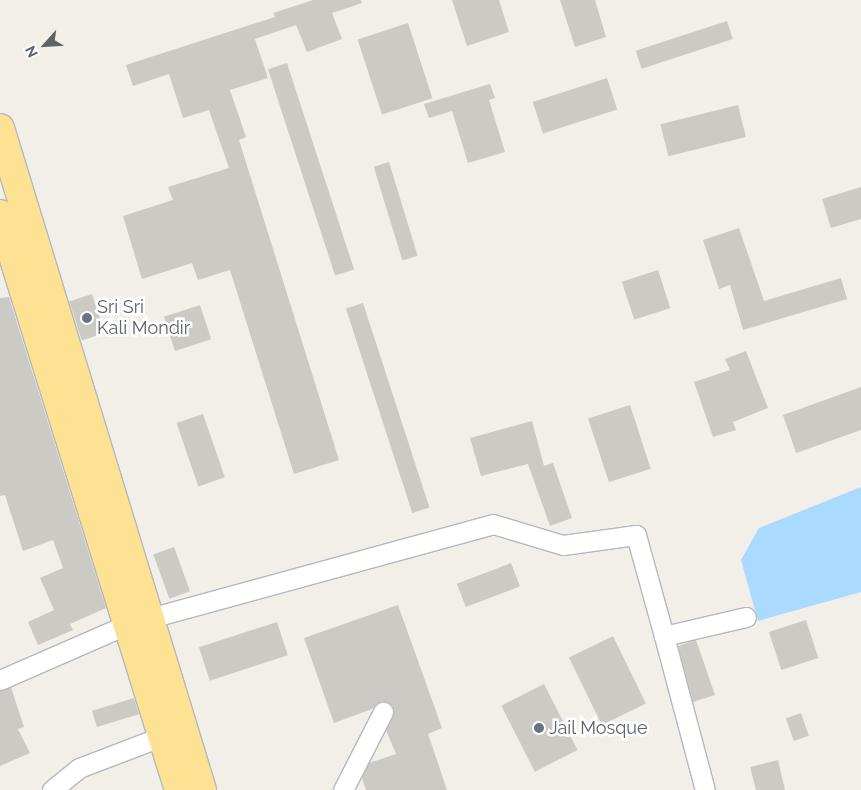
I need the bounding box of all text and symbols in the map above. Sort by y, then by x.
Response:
north arrow [20,20,70,70]
text: N [22,43,41,60]
place label: Sri Sri Kali Mondir [97,297,190,340]
marker: Sri Sri Kali Mondir [81,312,93,324]
place label: Jail Mosque [549,717,648,739]
marker: Jail Mosque [533,722,545,734]

